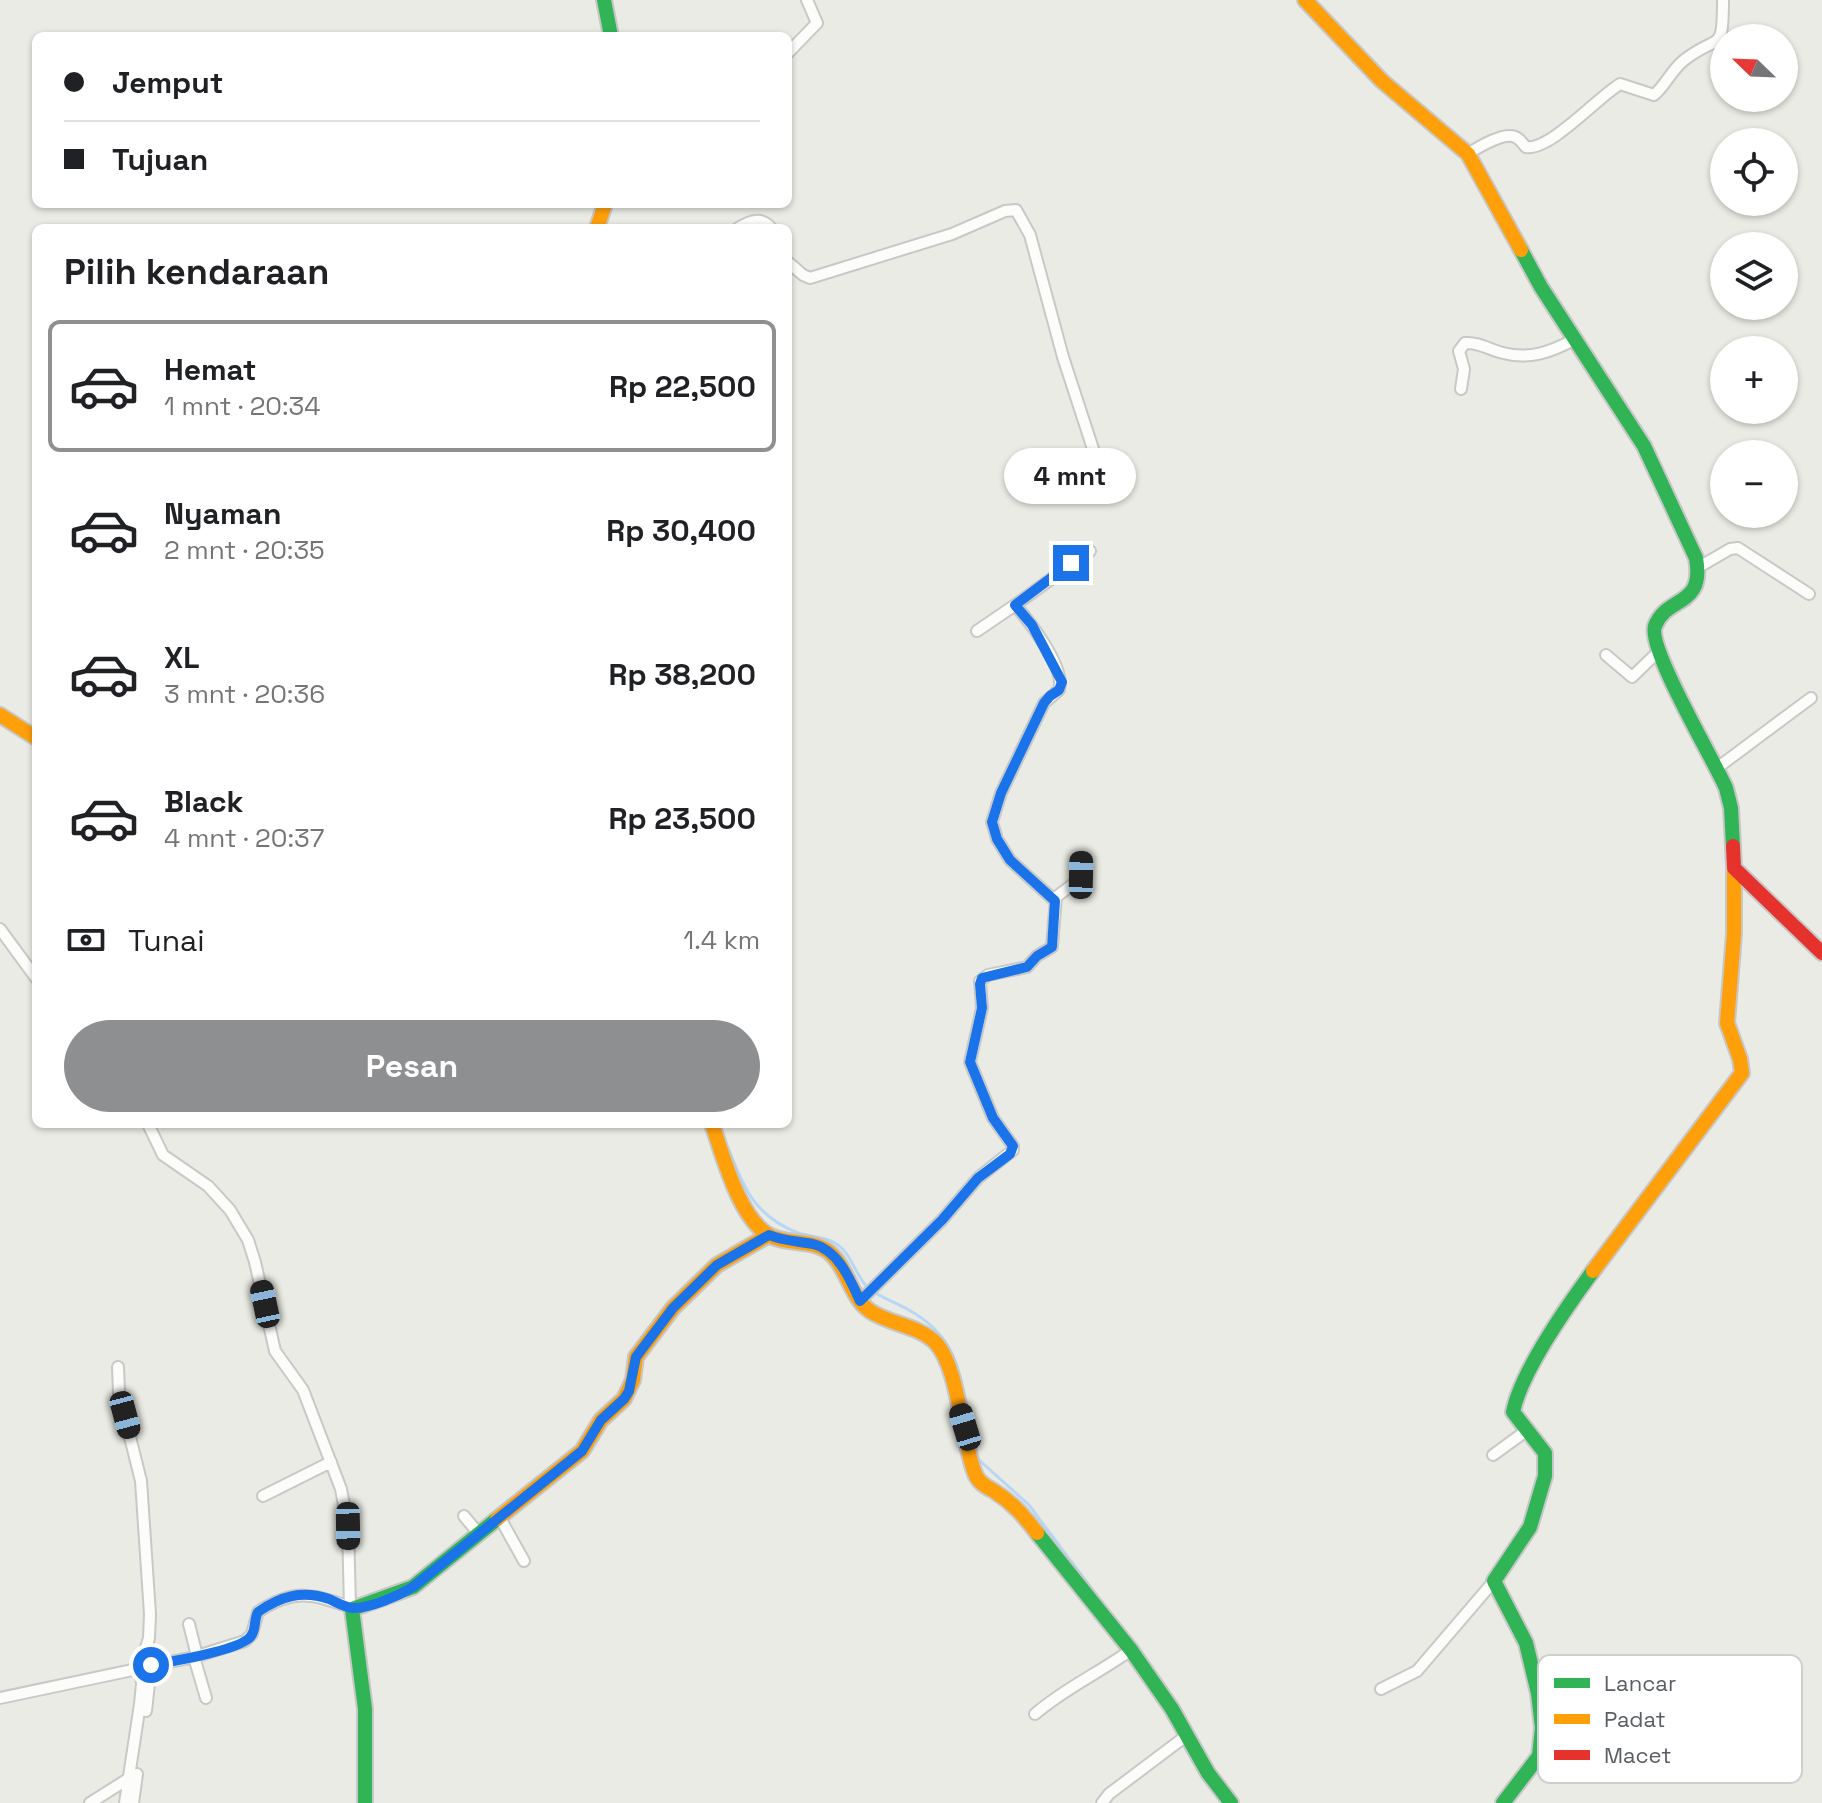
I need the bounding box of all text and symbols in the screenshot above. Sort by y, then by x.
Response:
north arrow [1710,24,1798,112]
map controls [1710,24,1798,528]
text: Jemput [112,63,223,102]
button: locate [1710,128,1798,216]
text: Tujuan [112,140,208,179]
button: layers [1710,232,1798,320]
text: Pilih kendaraan [64,249,329,295]
button: + [1710,336,1798,424]
icon: car [68,350,140,422]
text: Hemat [164,350,257,389]
text: Rp 22,500 [609,367,756,406]
text: 1 mnt · 20:34 [164,389,321,423]
button: − [1710,440,1798,528]
callout: 4 mnt [1005,447,1137,503]
text: 4 mnt [1034,459,1106,493]
icon: car [68,494,140,566]
text: Nyaman [164,494,281,533]
text: Rp 30,400 [606,511,756,550]
text: 2 mnt · 20:35 [164,533,325,567]
route end [1053,545,1089,581]
icon: car [68,638,140,710]
text: XL [164,638,200,677]
text: Rp 38,200 [609,655,756,694]
text: 3 mnt · 20:36 [164,677,325,711]
icon: car [68,782,140,854]
text: Black [164,782,243,821]
text: Rp 23,500 [609,799,756,838]
text: 4 mnt · 20:37 [164,821,324,855]
car [1069,851,1093,899]
icon: cash [64,918,108,962]
text: Tunai [128,921,205,960]
text: 1.4 km [683,923,760,957]
button: Pesan [64,1020,760,1112]
car [248,1278,282,1330]
car [107,1389,143,1441]
car [947,1401,983,1453]
car [336,1502,360,1550]
route start [133,1647,169,1683]
legend [1538,1655,1802,1783]
text: Lancar [1604,1669,1676,1697]
text: Padat [1604,1705,1666,1733]
text: Macet [1604,1741,1671,1769]

